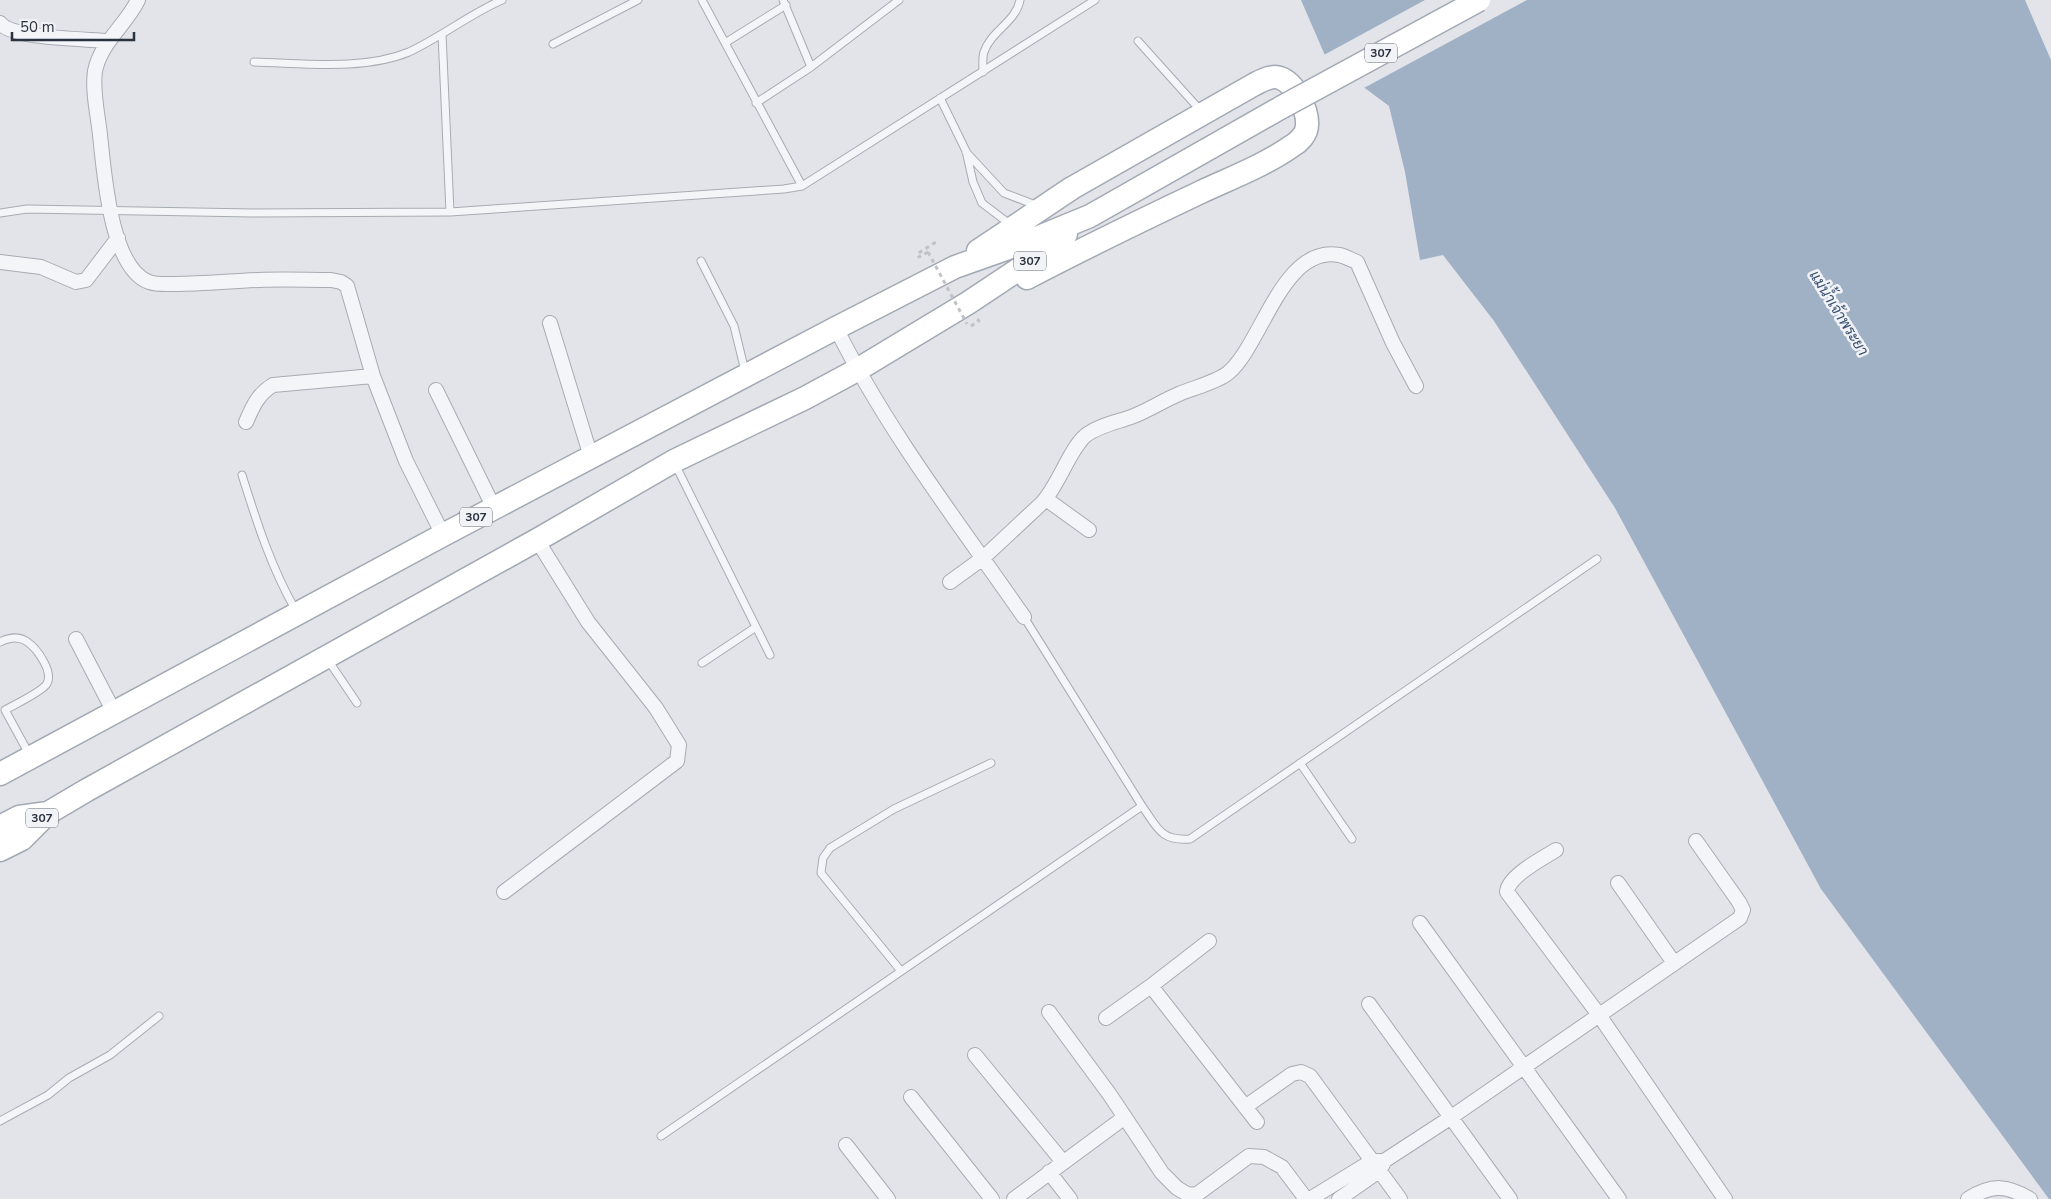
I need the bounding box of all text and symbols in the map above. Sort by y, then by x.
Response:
scale bar [12,10,135,42]
text: 50 m [20,17,55,37]
road number: 307 [1365,44,1397,62]
road number: 307 [1014,252,1046,270]
water label: แม่น้ำเจ้าพระยา [1805,265,1876,359]
road number: 307 [460,508,492,526]
road number: 307 [26,808,58,828]

